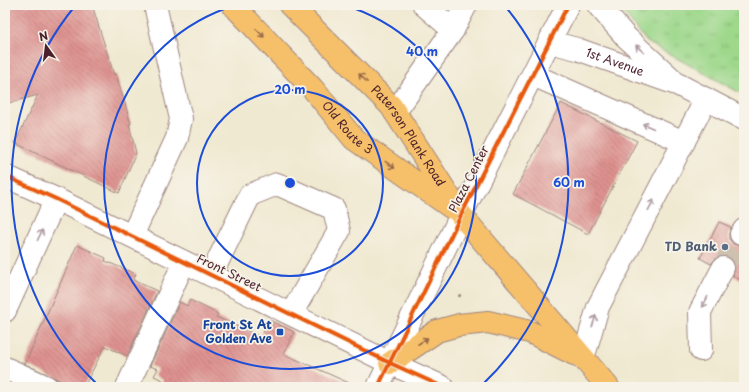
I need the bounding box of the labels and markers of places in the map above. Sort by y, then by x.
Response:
centre of rings [283,176,297,190]
place label: TD Bank [665,237,717,255]
marker: TD Bank [720,242,730,252]
place label: Front St At Golden Ave [203,315,272,347]
marker: Front St At Golden Ave [275,327,285,337]

